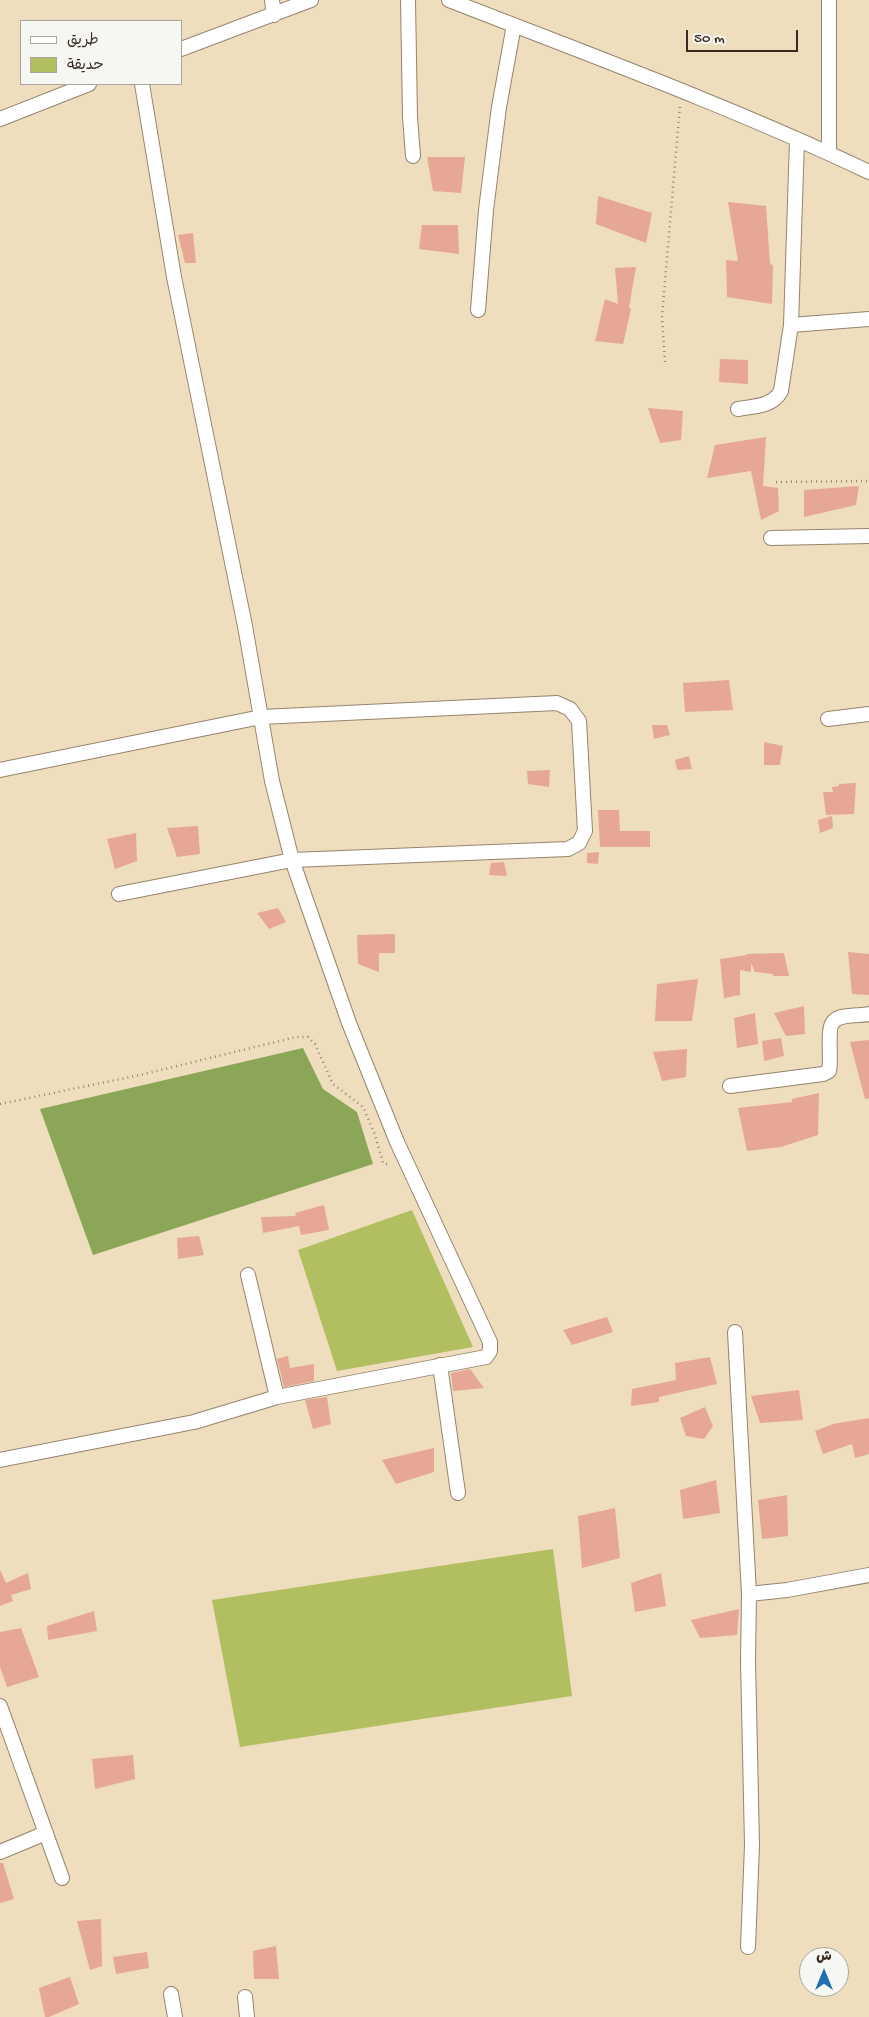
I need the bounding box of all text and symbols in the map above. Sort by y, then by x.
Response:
legend [20,20,182,85]
scale bar [689,20,802,52]
text: 50 m [694,30,725,48]
text: طريق [67,32,99,50]
text: حديقة [67,57,104,75]
north arrow [799,1947,849,1997]
text: ش [816,1949,832,1966]

